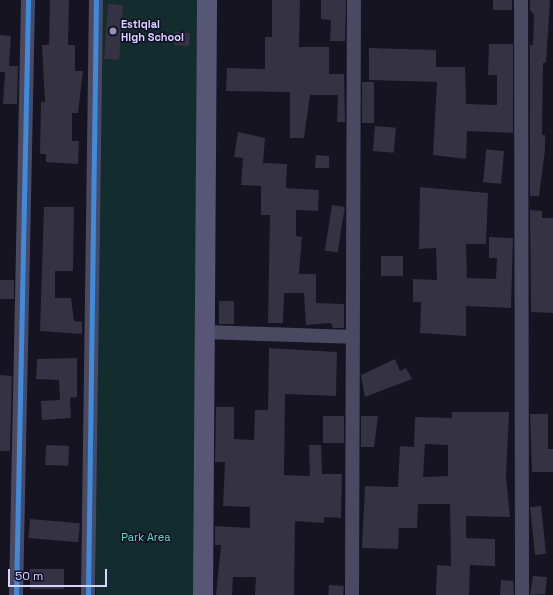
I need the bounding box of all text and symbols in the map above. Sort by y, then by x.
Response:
place label: Estiqlal High School [121,18,184,44]
marker: Estiqlal High School [108,26,118,36]
park label: Park Area [121,530,171,544]
scale bar [10,561,109,587]
text: 50 m [15,568,43,584]

